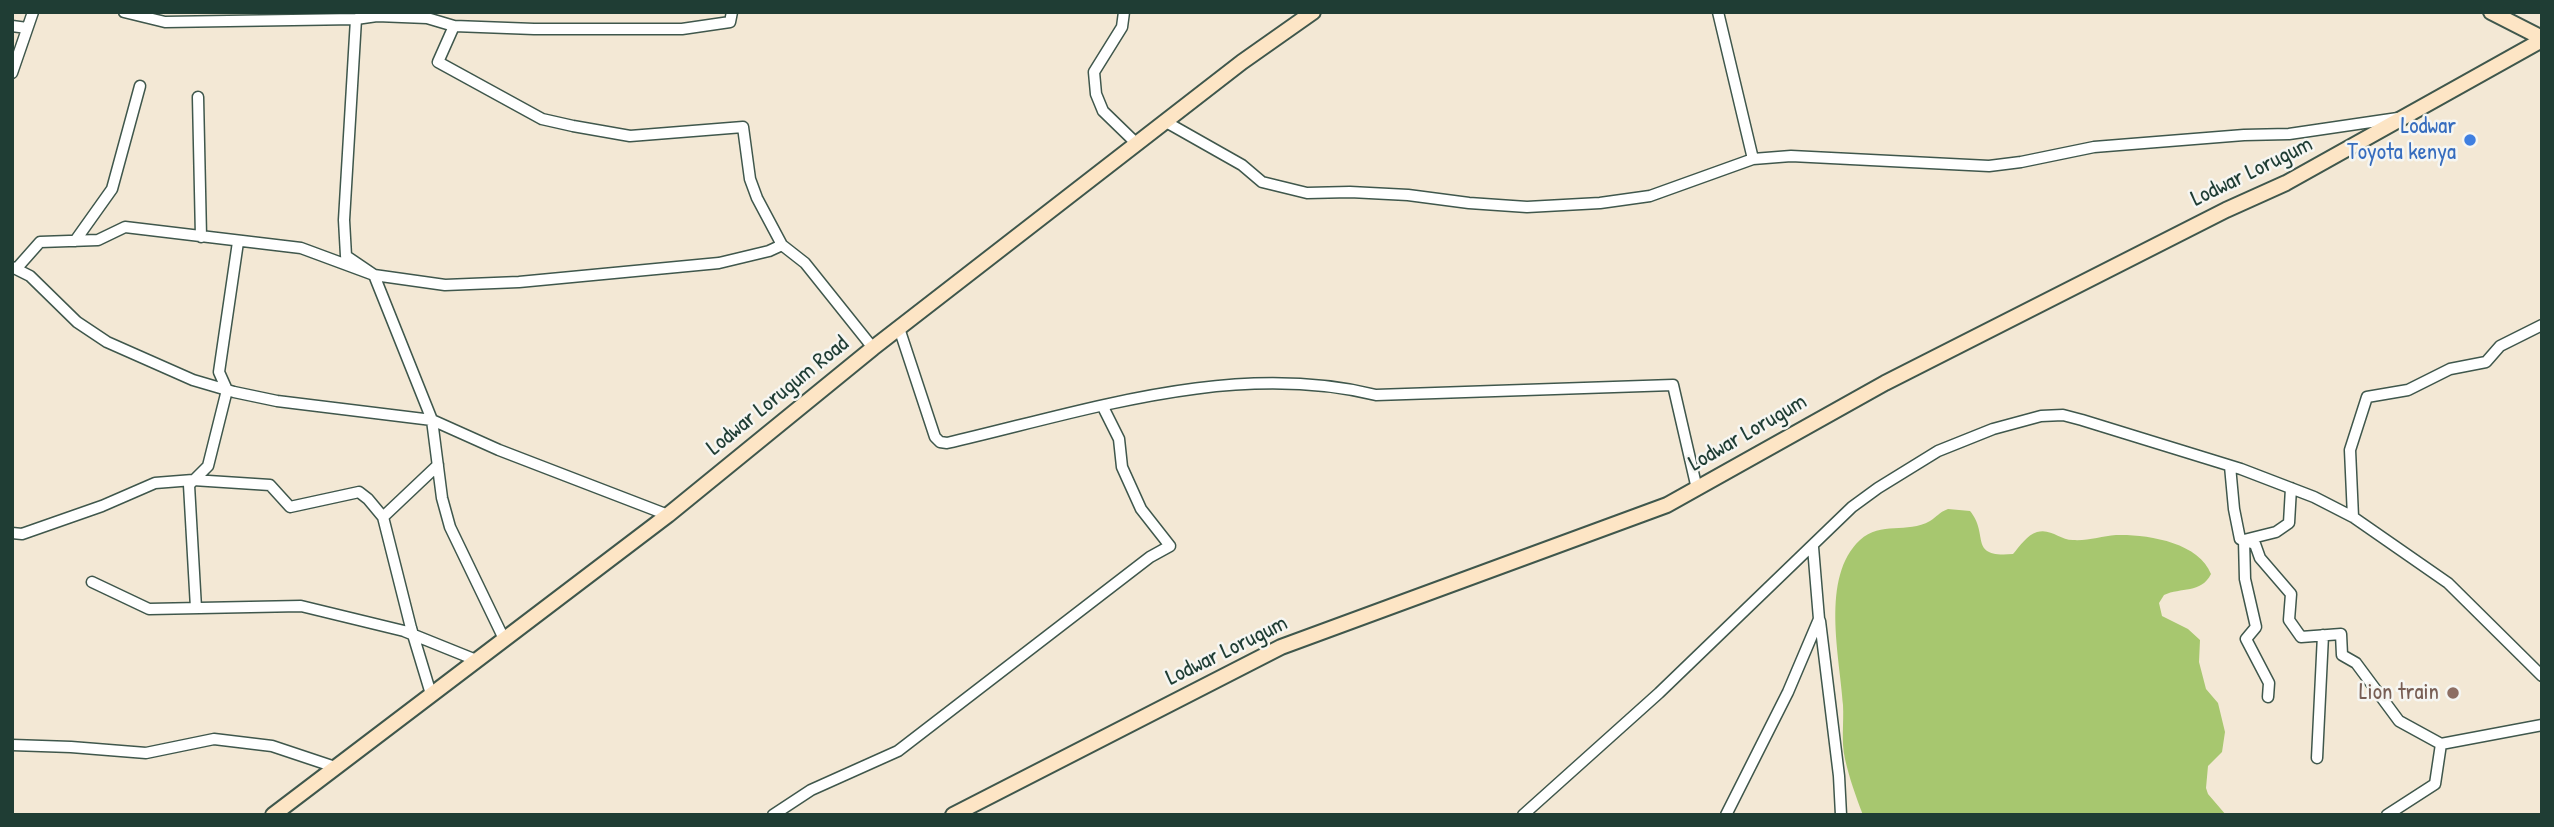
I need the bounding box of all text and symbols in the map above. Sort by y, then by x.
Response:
place label: Lodwar Toyota kenya [2347,113,2456,167]
street label: Lodwar Lorugum [2187,131,2317,213]
marker: Lodwar Toyota kenya [2462,132,2478,148]
street label: Lodwar Lorugum Road [701,330,855,462]
street label: Lodwar Lorugum [1684,388,1812,478]
street label: Lodwar Lorugum [1162,610,1292,692]
place label: Lion train [2359,679,2439,707]
marker: Lion train [2445,685,2461,701]

